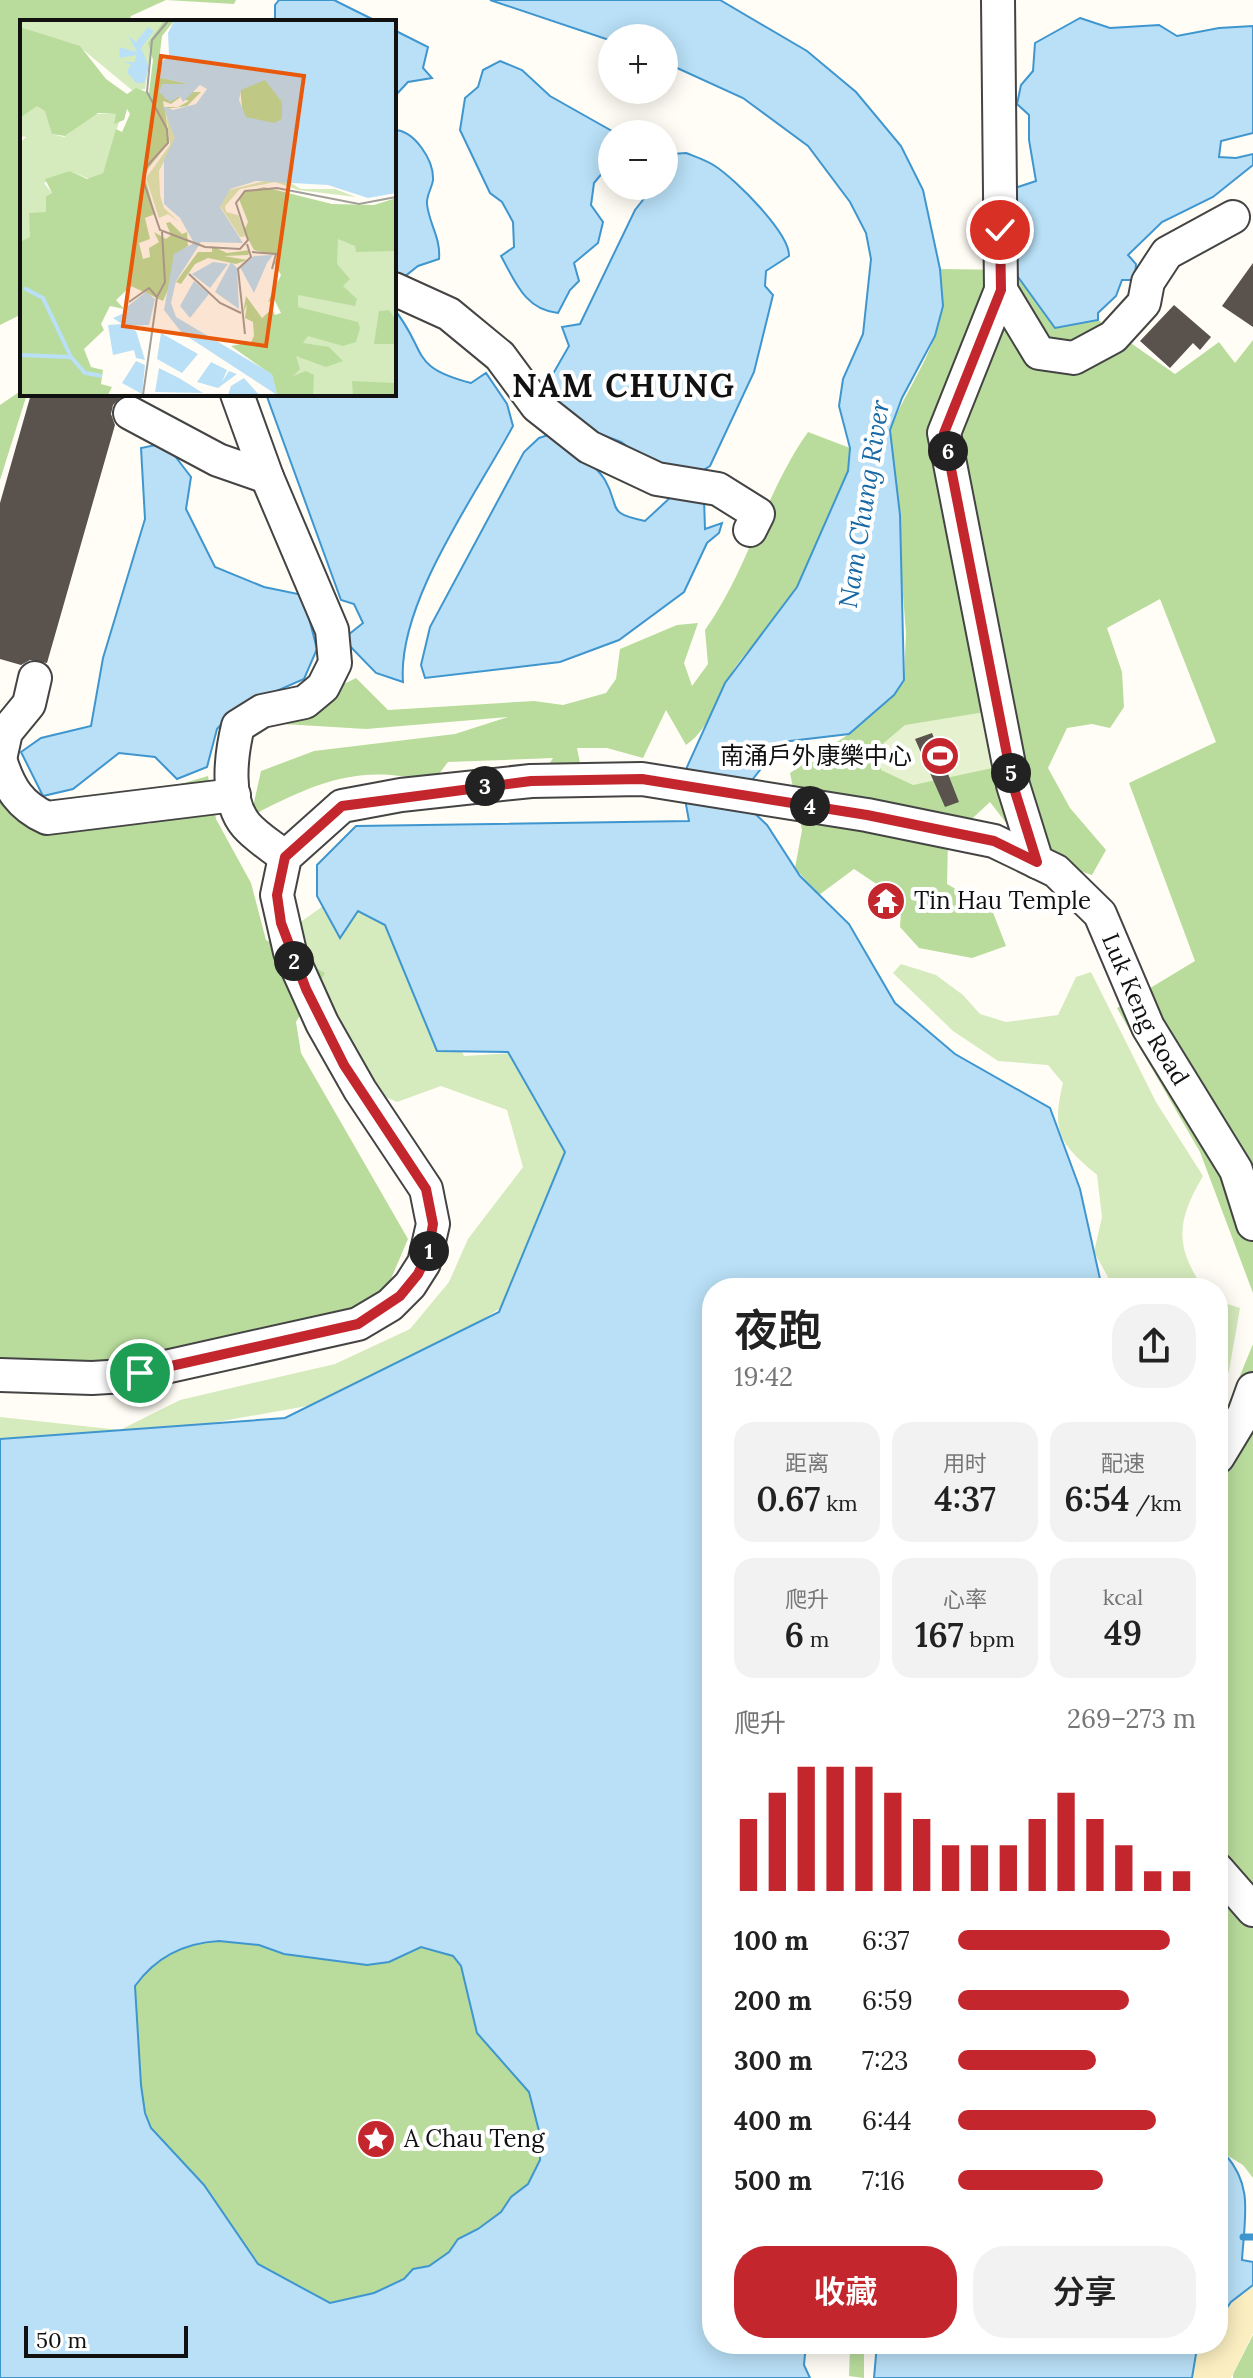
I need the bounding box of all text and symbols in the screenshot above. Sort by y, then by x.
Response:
inset map [20,20,396,396]
map controls [598,24,678,200]
button: + [598,24,678,104]
button: − [598,120,678,200]
pin [966,196,1034,264]
icon: check [978,208,1022,252]
district label: NAM CHUNG [512,365,736,406]
water label: Nam Chung River [831,397,896,610]
pin: 6 [928,431,968,471]
text: 6 [942,437,954,465]
sports icon: 南涌戶外康樂中心 [919,735,961,777]
place label: 南涌戶外康樂中心 [720,740,912,771]
pin: 5 [991,753,1031,793]
text: 5 [1005,759,1017,787]
pin: 3 [465,766,505,806]
text: 3 [479,772,491,800]
pin: 4 [790,786,830,826]
text: 4 [804,792,816,820]
temple icon: Tin Hau Temple [865,880,907,922]
place label: Tin Hau Temple [914,885,1091,916]
street label: Luk Keng Road [1095,928,1196,1091]
pin: 2 [274,941,314,981]
text: 2 [288,947,300,975]
pin: 1 [409,1231,449,1271]
text: 1 [425,1237,433,1265]
text: 夜跑 [734,1302,822,1358]
button: share [1112,1304,1196,1388]
pin [106,1339,174,1407]
icon: arrive [118,1351,162,1395]
text: 19:42 [734,1360,793,1393]
text: 距离 [785,1449,829,1477]
text: 用时 [943,1449,987,1477]
text: 配速 [1101,1449,1145,1477]
text: 0.67 [756,1477,820,1520]
text: 4:37 [934,1477,996,1520]
text: 6:54 [1064,1477,1129,1520]
text: km [820,1489,858,1517]
text: /km [1129,1489,1182,1517]
text: kcal [1103,1583,1143,1611]
text: 爬升 [785,1585,829,1613]
text: 心率 [943,1585,987,1613]
text: 49 [1104,1611,1142,1654]
text: 6 [784,1613,804,1656]
text: 167 [915,1613,964,1656]
text: m [804,1625,830,1653]
text: bpm [964,1625,1015,1653]
text: 269–273 m [1067,1702,1196,1735]
text: 爬升 [734,1706,786,1739]
text: 100 m [734,1924,808,1957]
text: 6:37 [862,1924,909,1957]
text: 200 m [734,1984,812,2017]
text: 6:59 [862,1984,913,2017]
text: 300 m [734,2044,812,2077]
text: 7:23 [862,2044,909,2077]
text: 400 m [734,2104,812,2137]
text: 6:44 [862,2104,912,2137]
place icon: A Chau Teng [355,2118,397,2160]
place label: A Chau Teng [403,2123,545,2154]
text: 500 m [734,2164,812,2197]
text: 7:16 [862,2164,905,2197]
button: 收藏 [734,2246,957,2338]
button: 分享 [973,2246,1196,2338]
scale bar [24,2322,188,2358]
text: 50 m [36,2326,87,2354]

